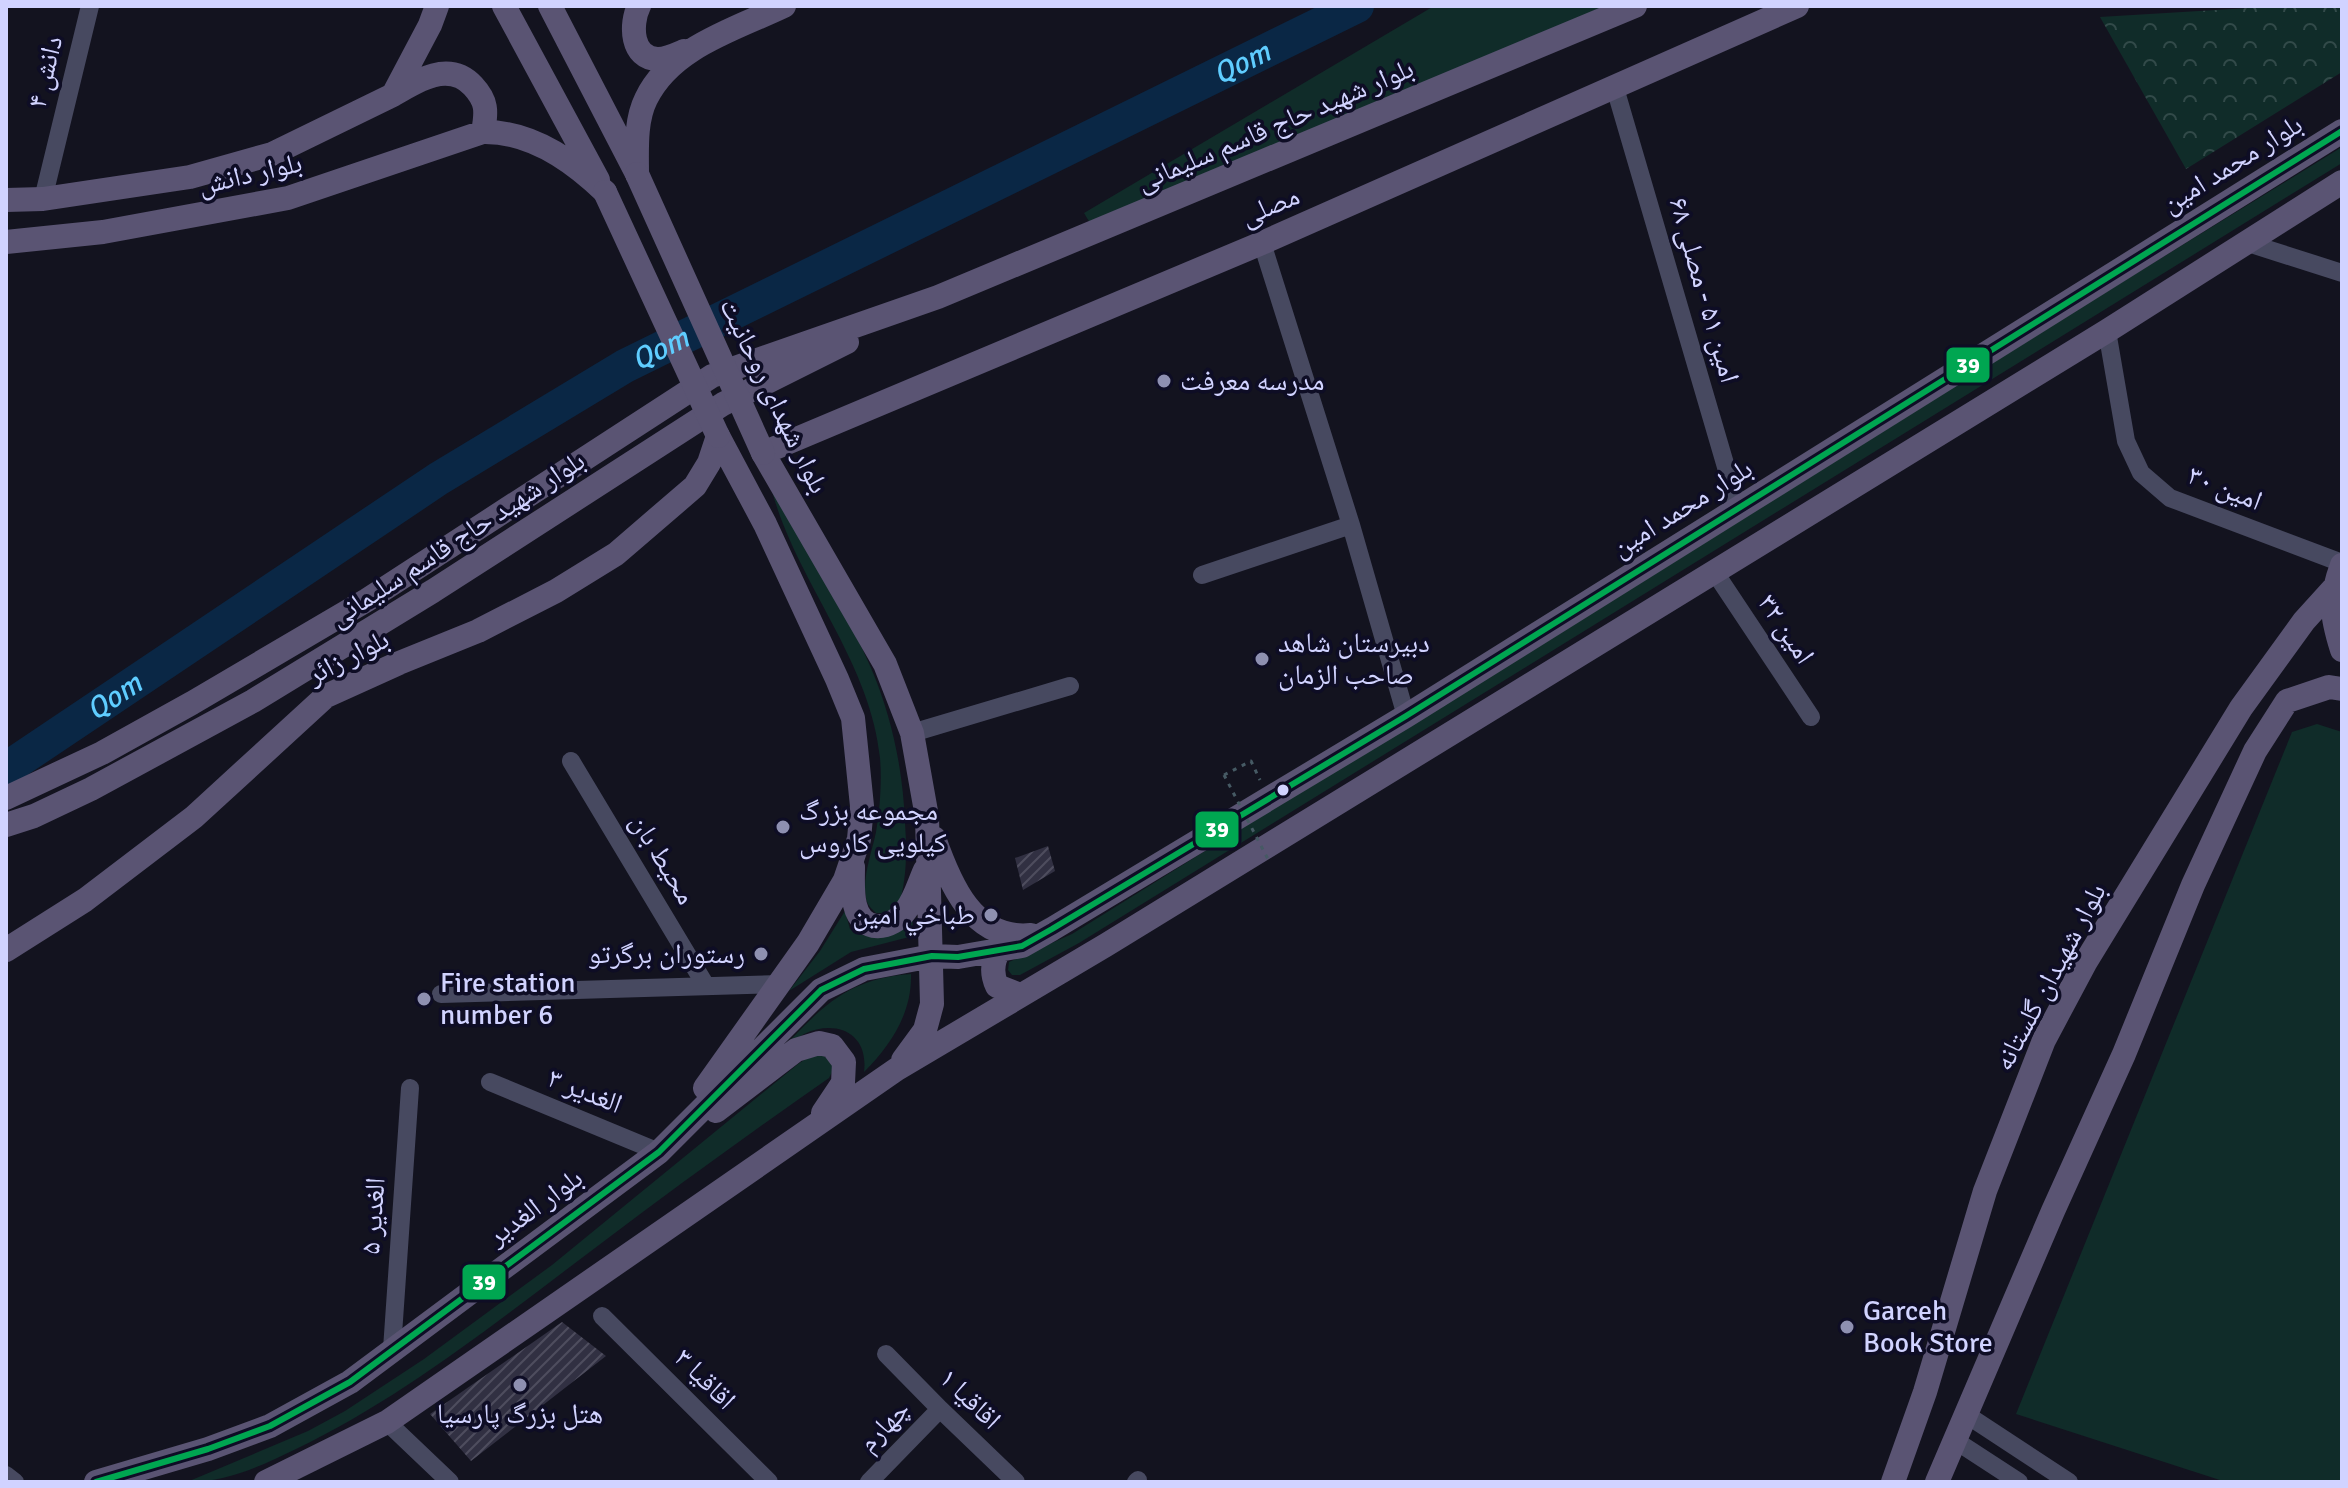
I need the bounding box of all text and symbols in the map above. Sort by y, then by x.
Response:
street label: دانش ۴ [20,32,70,112]
water label: Qom [1207,33,1277,92]
street label: بلوار شهید حاج قاسم سلیمانی [1131,51,1419,200]
street label: بلوار محمد امین [2155,107,2309,221]
street label: بلوار دانش [195,146,305,202]
street label: مصلی [1235,179,1305,233]
street label: امین ۵۱ - مصلی ۶۸ [1661,193,1747,387]
street label: بلوار شهدای روحانیت [712,293,836,499]
water label: Qom [626,319,696,378]
line badge: 39 [1945,346,1991,384]
text: 39 [1956,352,1980,379]
place label: مدرسه معرفت [1180,364,1324,398]
marker: مدرسه معرفت [1155,372,1173,390]
street label: بلوار شهید حاج قاسم سلیمانی [323,444,592,635]
street label: بلوار محمد امین [1605,451,1759,565]
street label: امین ۳۰ [2183,458,2267,518]
street label: امین ۳۲ [1750,587,1822,671]
street label: بلوار زائر [300,622,395,693]
place label: دبیرستان شاهد صاحب الزمان [1278,626,1430,692]
marker: دبیرستان شاهد صاحب الزمان [1253,650,1271,668]
water label: Qom [79,664,150,728]
unlabelled marker [1275,782,1291,798]
place label: مجموعه بزرگ کیلویی کاروس [799,794,947,860]
street label: محیط بان [623,807,703,911]
line badge: 39 [1194,810,1240,849]
text: 39 [1205,816,1229,843]
marker: مجموعه بزرگ کیلویی کاروس [774,818,792,836]
street label: بلوار شهیدان گلستانه [1986,877,2114,1077]
place label: طباخي امين [852,898,975,937]
marker: طباخي امين [982,906,1000,924]
place label: رستوران برگرتو [588,937,745,971]
marker: رستوران برگرتو [752,945,770,963]
place label: Fire station number 6 [440,966,576,1032]
marker: Fire station number 6 [415,990,433,1008]
street label: الغدیر ۳ [543,1061,627,1121]
street label: بلوار الغدیر [480,1161,589,1254]
street label: الغدیر ۵ [353,1176,393,1256]
line badge: 39 [461,1263,507,1301]
text: 39 [472,1269,496,1296]
place label: Garceh Book Store [1863,1294,1993,1360]
marker: Garceh Book Store [1838,1318,1856,1336]
street label: اقاقیا ۳ [667,1341,743,1417]
street label: اقاقیا ۱ [932,1361,1008,1437]
marker: هتل بزرگ پارسیا [511,1376,529,1394]
street label: چهارم [851,1393,918,1460]
place label: هتل بزرگ پارسیا [437,1397,603,1431]

